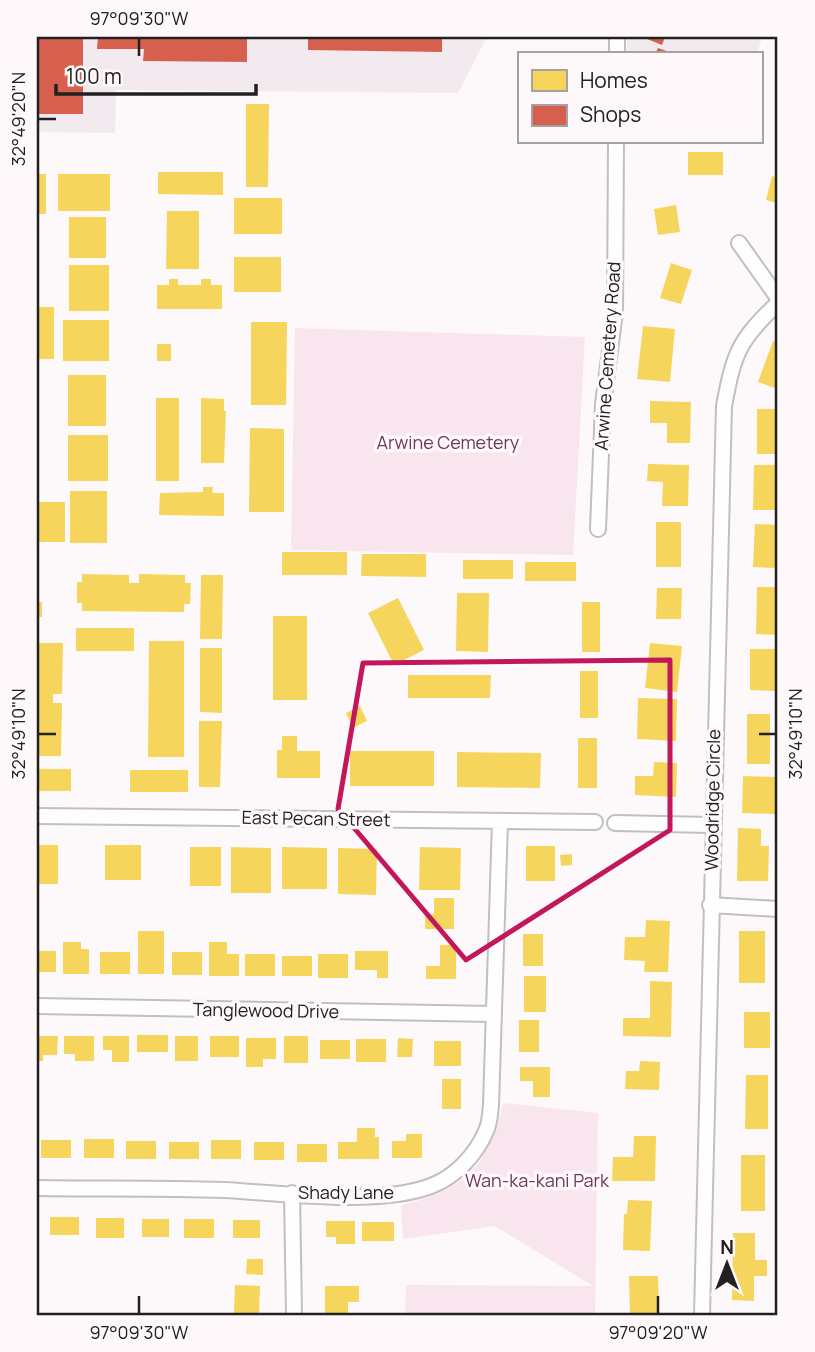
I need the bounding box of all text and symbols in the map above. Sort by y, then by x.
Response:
text: 97°09'30"W [90,6,189,30]
scale bar [56,52,256,96]
legend [518,52,762,144]
text: 100 m [66,62,122,90]
text: Homes [580,66,648,94]
text: 32°49'20"N [6,72,30,166]
text: Shops [580,100,641,128]
street label: Arwine Cemetery Road [588,261,626,451]
park label: Arwine Cemetery [377,430,520,454]
text: 32°49'10"N [6,688,30,780]
text: 32°49'10"N [783,688,807,780]
street label: Woodridge Circle [699,729,725,871]
street label: East Pecan Street [241,805,391,831]
street label: Tanglewood Drive [193,997,339,1023]
park label: Wan-ka-kani Park [465,1168,610,1192]
street label: Shady Lane [298,1180,394,1204]
north arrow [692,1230,762,1300]
text: N [720,1234,734,1260]
text: 97°09'30"W [90,1320,189,1344]
text: 97°09'20"W [608,1320,708,1344]

